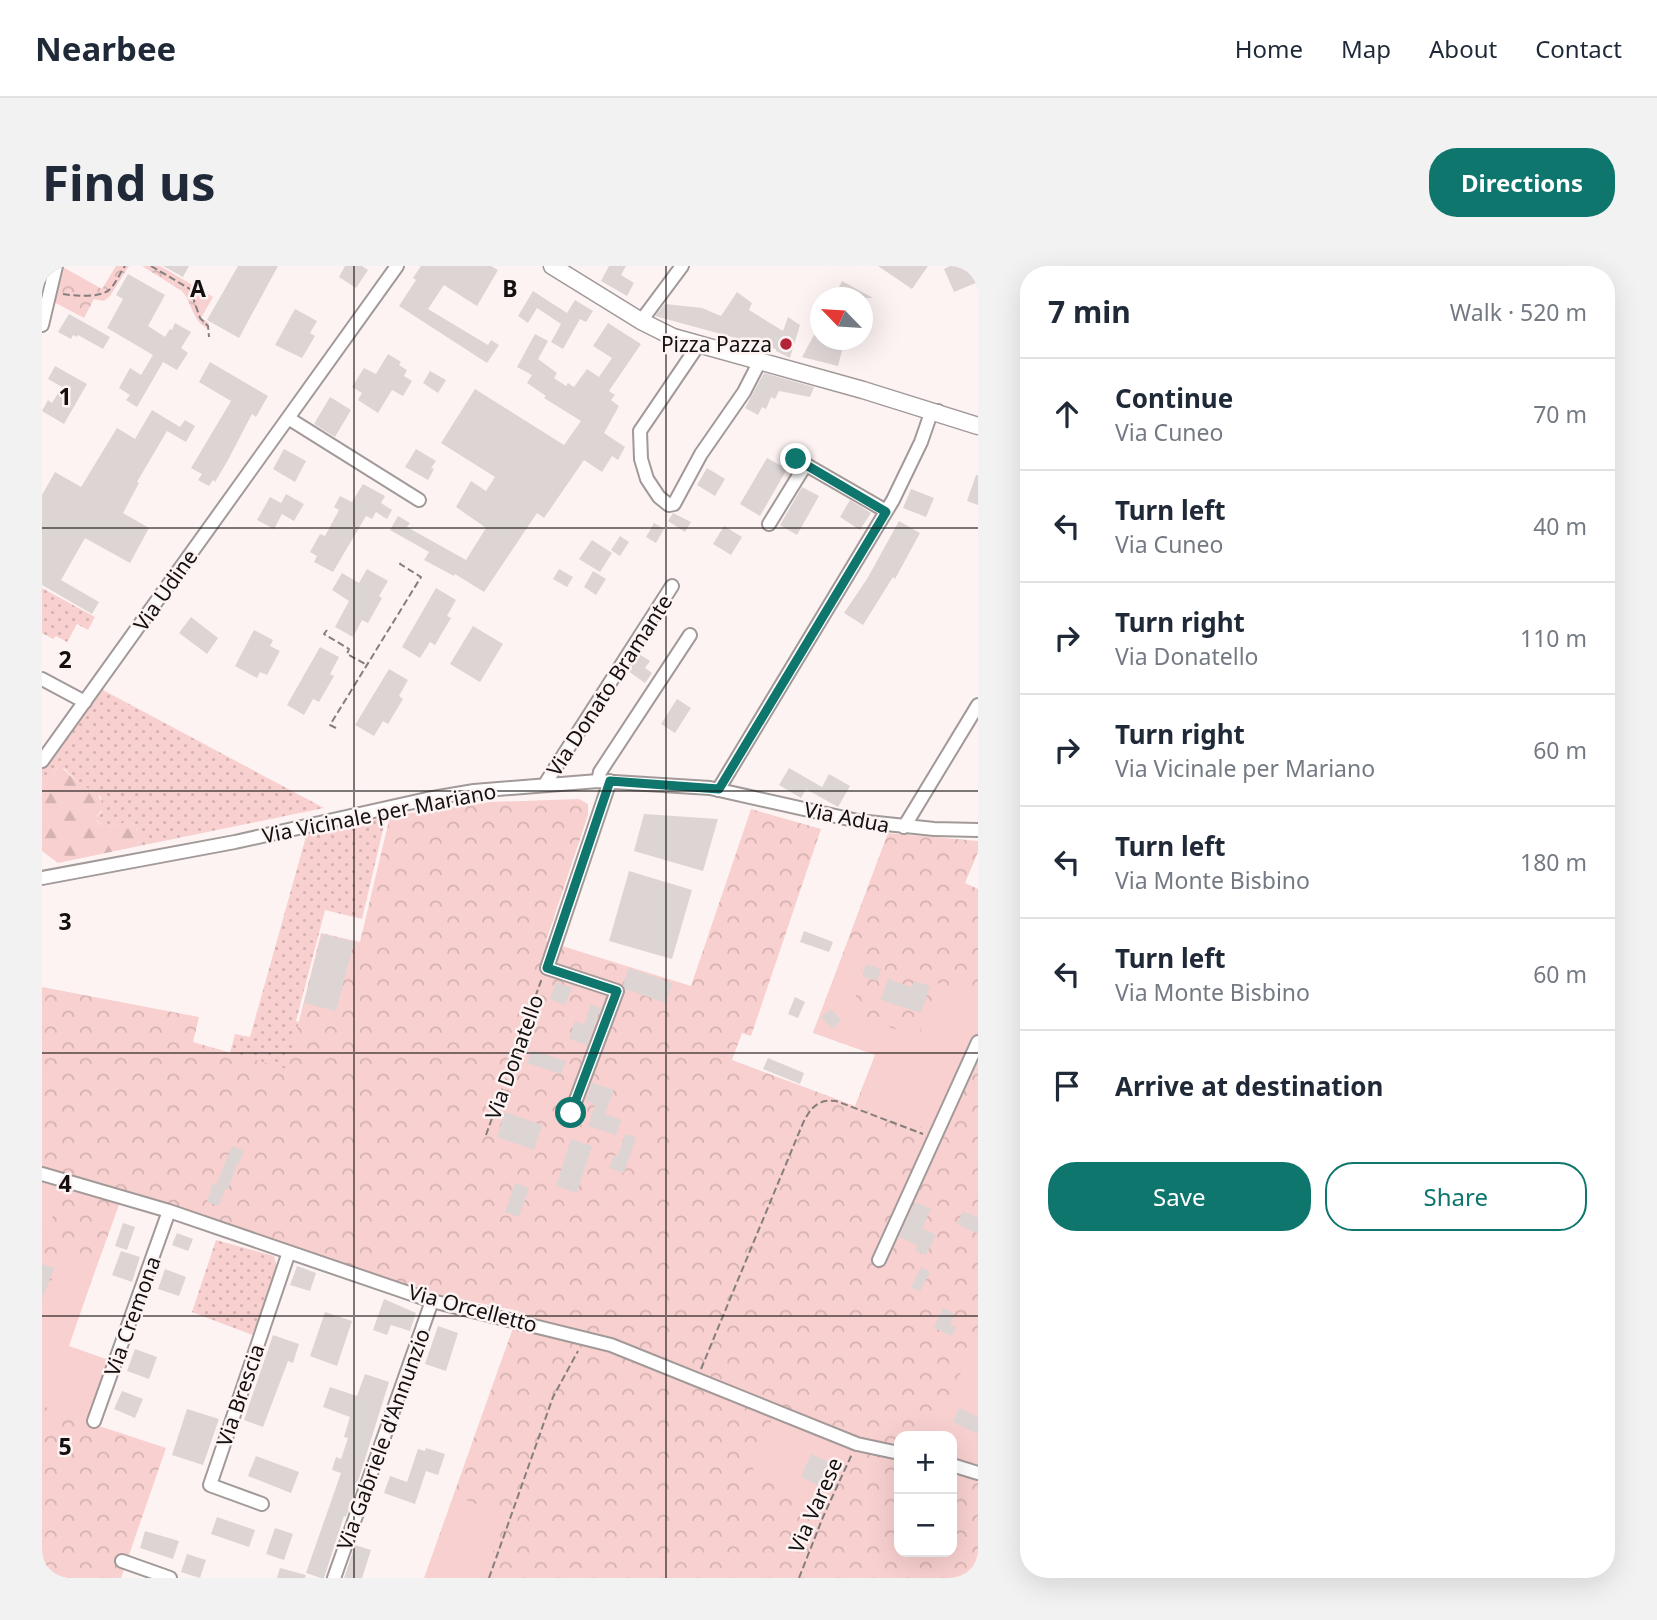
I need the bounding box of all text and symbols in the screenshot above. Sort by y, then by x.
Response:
text: Nearbee [35,26,176,71]
text: Home [1235,32,1303,65]
text: Map [1341,32,1391,65]
text: About [1429,32,1497,65]
text: Contact [1535,32,1622,65]
button: Directions [1429,148,1615,217]
text: Find us [42,149,216,215]
text: A [190,272,206,304]
text: B [502,272,518,304]
north arrow [810,287,873,350]
text: 7 min [1048,291,1131,332]
text: Walk · 520 m [1450,296,1587,328]
place label: Pizza Pazza [661,330,772,358]
marker: Pizza Pazza [778,336,794,352]
text: 1 [58,380,72,412]
text: Continue [1115,380,1233,416]
icon: ahead [1048,395,1086,433]
text: 70 m [1533,398,1587,430]
text: Via Cuneo [1115,416,1223,448]
route end [780,443,811,474]
text: Turn left [1115,492,1226,528]
icon: left [1048,507,1086,545]
text: 40 m [1533,510,1587,542]
text: Via Cuneo [1115,528,1223,560]
street label: Via Udine [127,544,203,636]
street label: Via Donato Bramante [540,589,678,781]
text: Turn right [1115,604,1245,640]
icon: right [1048,619,1086,657]
text: 110 m [1520,622,1587,654]
text: Via Donatello [1115,640,1259,672]
text: 2 [58,643,72,675]
text: Turn right [1115,716,1245,752]
icon: right [1048,731,1086,769]
text: 60 m [1533,734,1587,766]
text: Via Vicinale per Mariano [1115,752,1375,784]
street label: Via Vicinale per Mariano [260,777,498,849]
street label: Via Adua [802,795,892,839]
text: Turn left [1115,828,1226,864]
icon: left [1048,843,1086,881]
text: 180 m [1520,846,1587,878]
text: Via Monte Bisbino [1115,864,1310,896]
text: 3 [58,905,72,937]
text: Turn left [1115,940,1226,976]
icon: left [1048,955,1086,993]
text: 60 m [1533,958,1587,990]
text: Via Monte Bisbino [1115,976,1310,1008]
street label: Via Donatello [478,991,550,1123]
icon: arrive [1048,1067,1086,1105]
text: Arrive at destination [1115,1068,1384,1104]
route start [555,1097,586,1128]
button: Save [1048,1162,1311,1231]
button: Share [1325,1162,1587,1231]
text: 4 [58,1167,72,1199]
street label: Via Cremona [97,1252,167,1380]
street label: Via Orcelletto [405,1277,541,1339]
street label: Via Gabriele d'Annunzio [330,1325,436,1553]
street label: Via Brescia [209,1340,271,1450]
text: 5 [58,1430,72,1462]
map controls [894,1431,957,1557]
button: + [894,1431,957,1494]
street label: Via Varese [782,1453,848,1557]
button: − [894,1494,957,1557]

